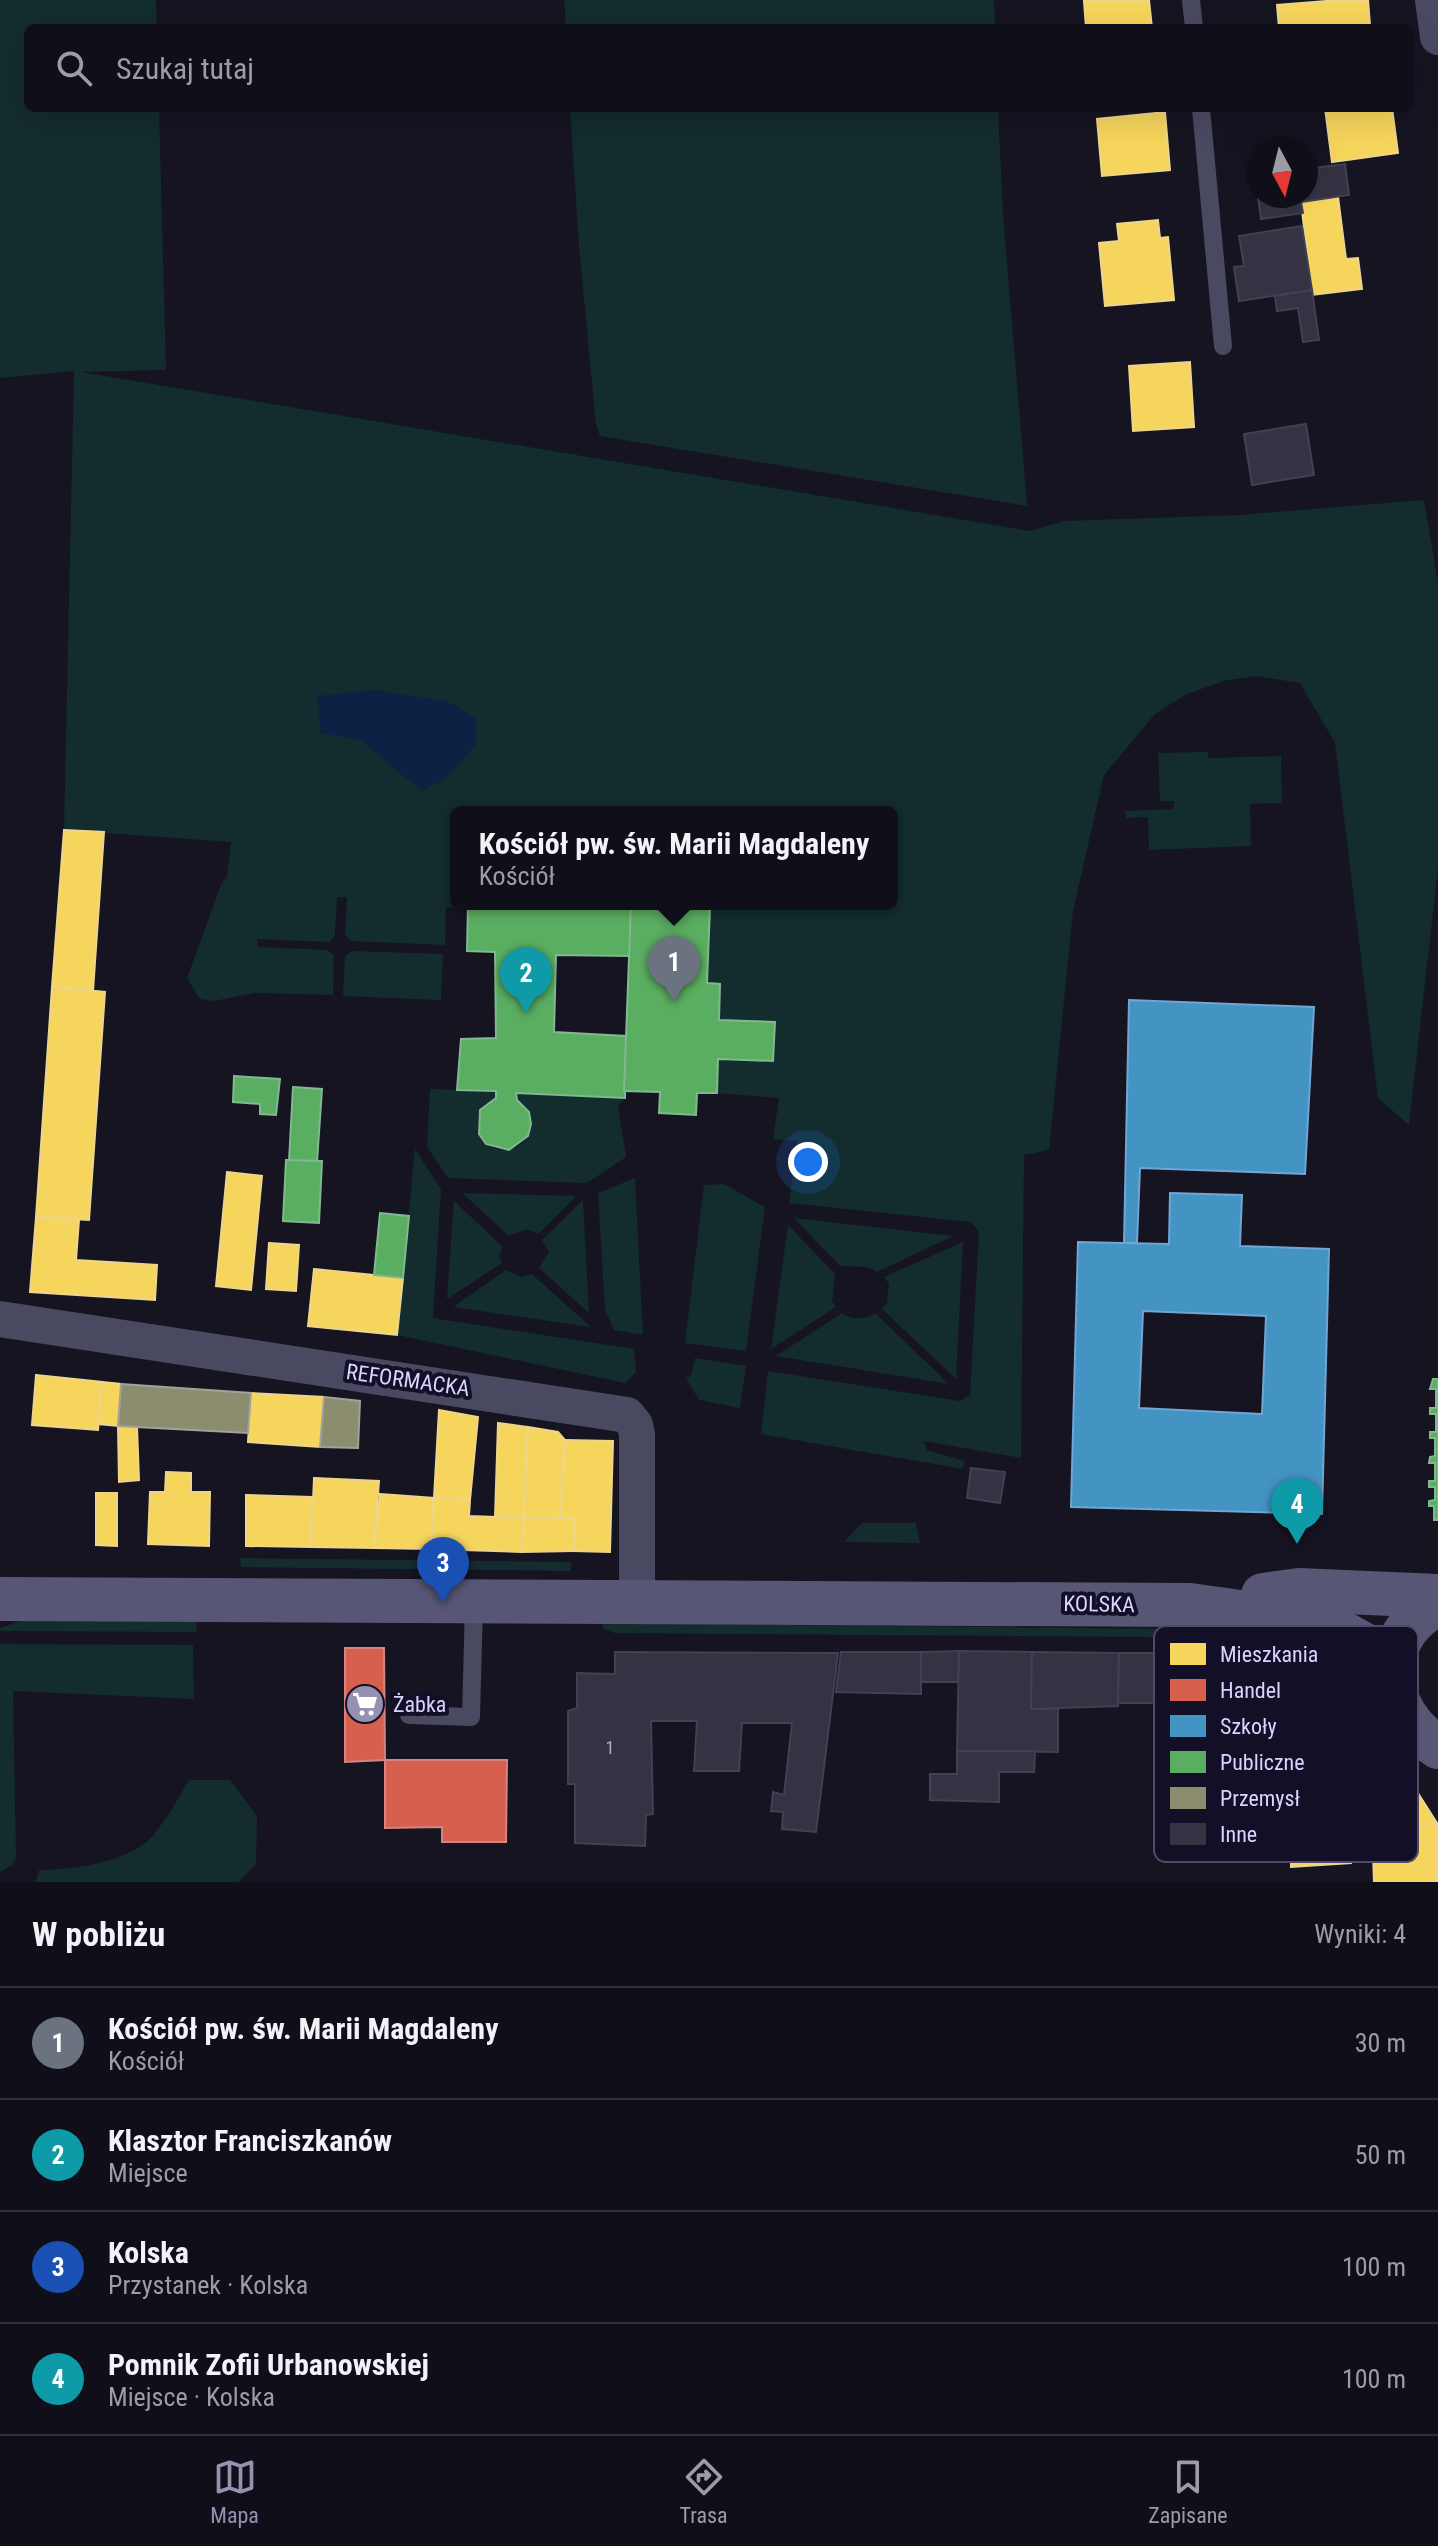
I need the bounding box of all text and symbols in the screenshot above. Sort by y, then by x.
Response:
search box [24,24,1414,112]
icon: search [52,46,96,90]
text: Szukaj tutaj [116,51,254,86]
north arrow [1246,136,1318,208]
popup [450,806,898,910]
text: Kościół pw. św. Marii Magdaleny [479,826,869,861]
text: Kościół [479,861,555,891]
pin: 1 [648,936,700,1002]
pin: 2 [500,947,552,1013]
your location [788,1142,828,1182]
street label: REFORMACKA [345,1359,472,1401]
pin: 4 [1271,1478,1323,1544]
pin: 3 [417,1537,469,1603]
street label: KOLSKA [1063,1591,1135,1617]
legend [1154,1626,1418,1862]
text: Mieszkania [1220,1642,1318,1667]
text: Handel [1220,1678,1281,1703]
supermarket icon: Żabka [344,1683,386,1725]
place label: Żabka [393,1692,446,1717]
text: Szkoły [1220,1714,1277,1739]
house number: 1 [606,1737,614,1758]
text: Publiczne [1220,1750,1305,1775]
text: Przemysł [1220,1786,1300,1811]
text: Inne [1220,1822,1257,1847]
text: W pobliżu [32,1914,165,1954]
text: Wyniki: 4 [1314,1919,1406,1949]
text: Kościół pw. św. Marii Magdaleny [108,2011,499,2046]
text: 1 [51,2028,65,2058]
text: 30 m [1355,2028,1406,2058]
text: Kościół [108,2046,184,2076]
text: Klasztor Franciszkanów [108,2123,392,2158]
text: 2 [51,2140,65,2170]
text: 50 m [1355,2140,1406,2170]
text: Miejsce [108,2158,188,2188]
text: Kolska [108,2235,189,2270]
text: 3 [51,2252,65,2282]
text: 100 m [1342,2252,1406,2282]
text: Przystanek · Kolska [108,2270,308,2300]
text: Pomnik Zofii Urbanowskiej [108,2347,429,2382]
text: 4 [51,2364,65,2394]
text: 100 m [1342,2364,1406,2394]
text: Miejsce · Kolska [108,2382,275,2412]
tab: Mapa [210,2455,259,2528]
tab: Trasa [680,2455,728,2528]
tab: Zapisane [1148,2455,1228,2528]

